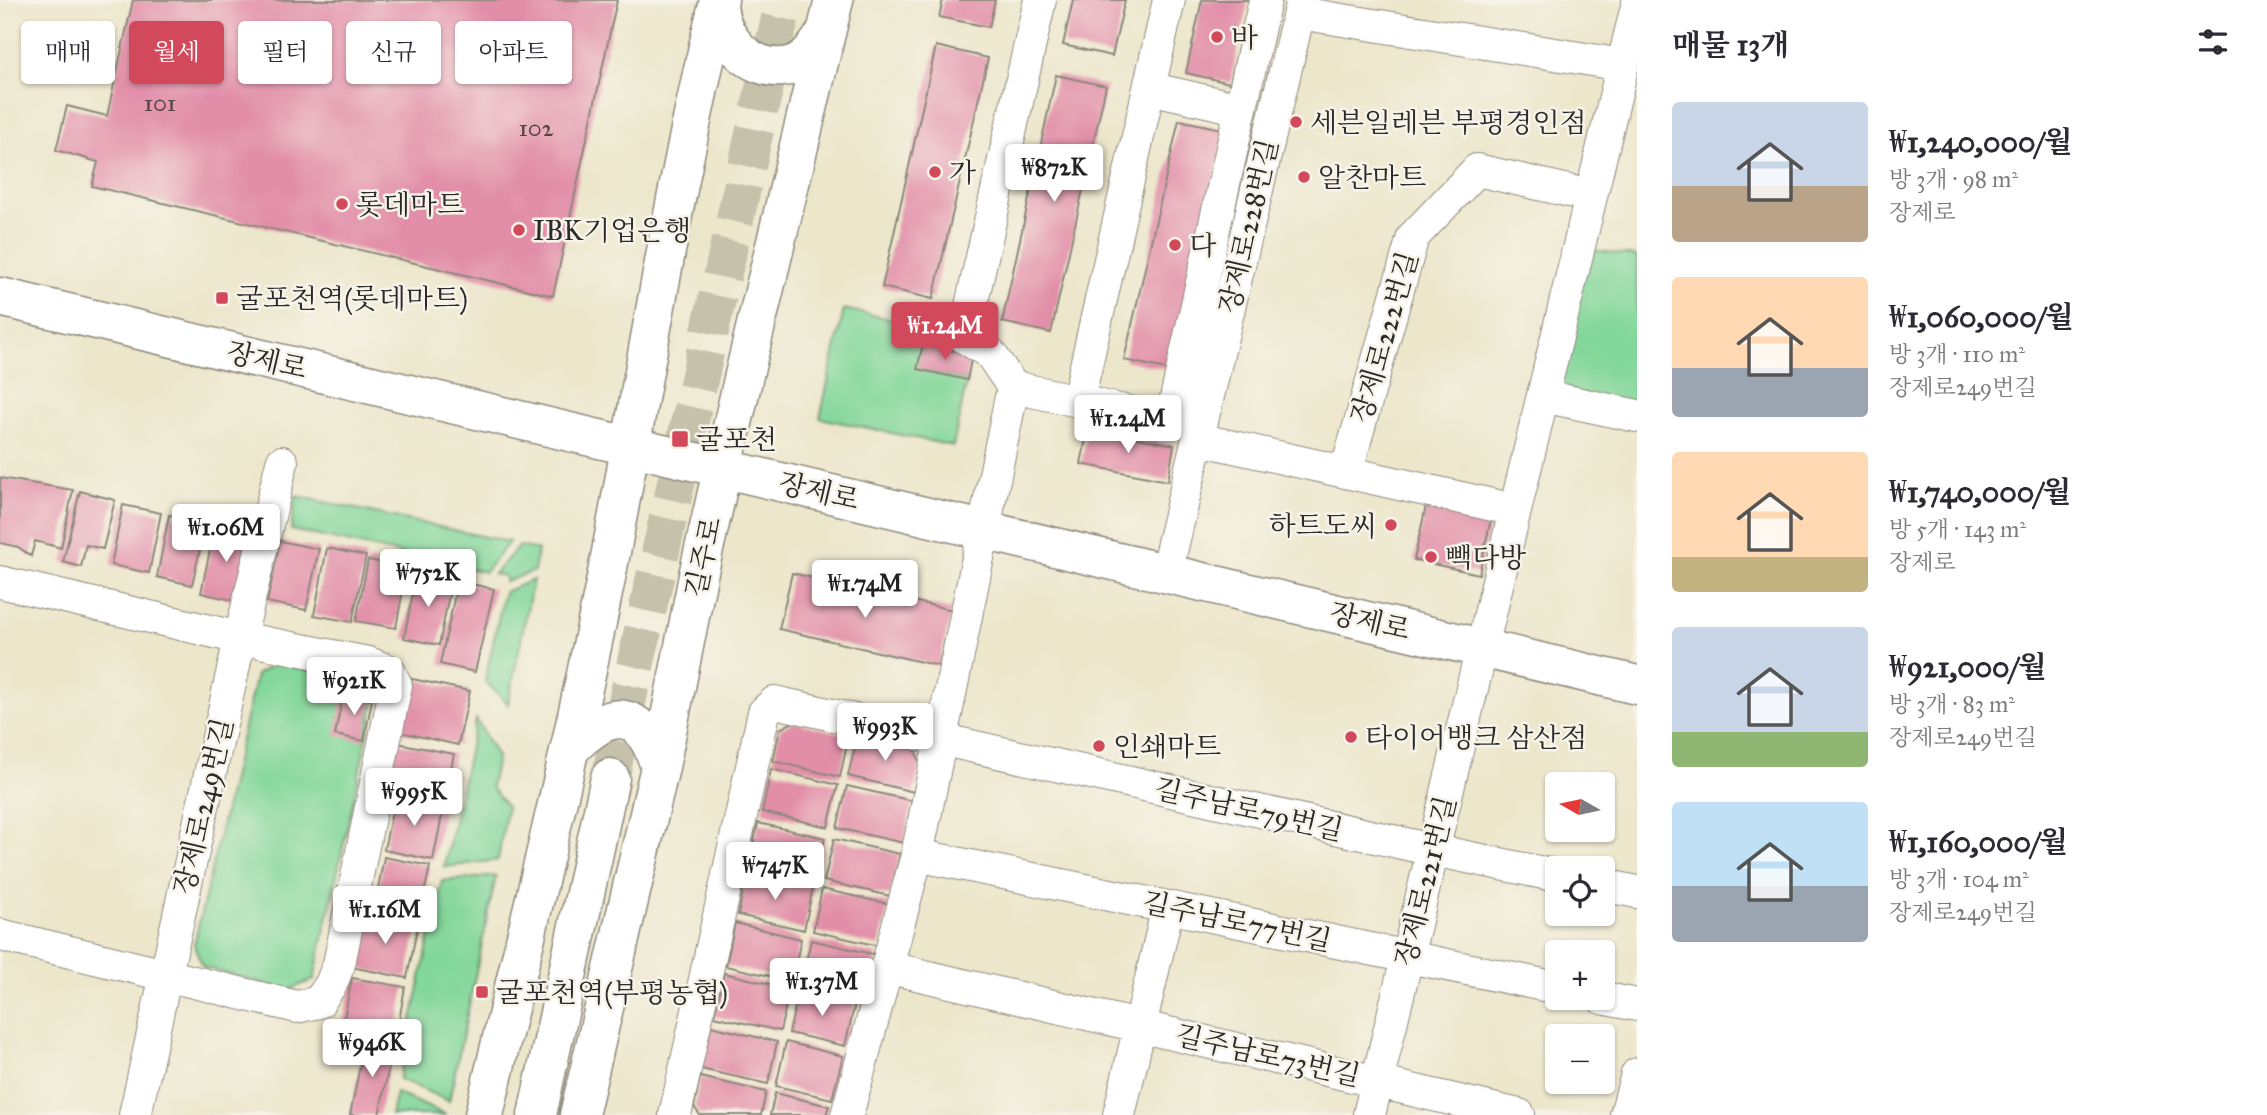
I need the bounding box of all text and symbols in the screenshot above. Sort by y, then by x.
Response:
place label: 바 [1231,20,1258,55]
chip: 매매 [21,21,115,84]
chip: 월세 [129,21,224,84]
chip: 필터 [238,21,332,84]
chip: 신규 [346,21,441,84]
chip: 아파트 [455,21,572,84]
icon: filters [2194,23,2232,61]
text: 매물 13개 [1672,27,1789,63]
marker: 바 [1209,29,1225,45]
house number: 101 [144,88,176,118]
place label: 세븐일레븐 부평경인점 [1310,105,1587,140]
house number: 102 [518,113,554,143]
marker: 세븐일레븐 부평경인점 [1288,114,1304,130]
text: ₩1,240,000/월 [1889,124,2072,160]
icon: home [1728,130,1812,214]
street label: 장제로228번길 [1211,136,1286,317]
pin: ₩872K [1005,144,1103,204]
text: ₩872K [1021,153,1087,181]
place label: 가 [949,155,976,190]
place label: 알찬마트 [1318,160,1426,195]
marker: 가 [927,164,943,180]
text: 방 3개 · 98 m² [1889,165,2018,193]
marker: 알찬마트 [1296,169,1312,185]
place label: 롯데마트 [356,187,464,222]
marker: 롯데마트 [334,196,350,212]
text: 장제로 [1889,198,1956,226]
place label: IBK기업은행 [533,213,691,248]
marker: IBK기업은행 [511,222,527,238]
place label: 다 [1189,228,1217,263]
marker: 다 [1167,237,1183,253]
street label: 장제로222번길 [1343,247,1426,427]
place label: 굴포천역(롯데마트) [236,281,468,316]
marker: 굴포천역(롯데마트) [214,290,230,306]
text: ₩1,060,000/월 [1889,299,2074,335]
pin: ₩1.24M [888,302,1002,362]
icon: home [1728,305,1812,389]
text: ₩1.24M [907,311,983,339]
street label: 장제로 [223,334,310,387]
text: 방 3개 · 110 m² [1889,340,2025,368]
text: 장제로249번길 [1889,373,2037,401]
pin: ₩1.24M [1071,396,1185,455]
text: ₩1.24M [1090,404,1166,432]
place label: 굴포천 [696,422,777,457]
marker: 굴포천 [670,429,690,449]
street label: 장제로 [775,465,862,518]
text: ₩1,740,000/월 [1889,474,2071,510]
icon: home [1728,480,1812,564]
pin: ₩1.06M [169,504,283,564]
place label: 하트도씨 [1269,508,1377,543]
text: ₩1.06M [188,513,264,541]
street label: 길주로 [678,514,729,600]
text: 방 5개 · 143 m² [1889,515,2026,543]
marker: 하트도씨 [1383,517,1399,533]
place label: 빽다방 [1445,540,1526,575]
text: 장제로 [1889,548,1956,576]
marker: 빽다방 [1423,549,1439,565]
pin: ₩752K [379,550,477,609]
text: ₩752K [396,558,460,586]
pin: ₩1.74M [808,560,922,620]
text: ₩1.74M [828,569,902,597]
street label: 장제로 [1326,595,1413,648]
text: ₩921,000/월 [1889,649,2047,685]
icon: home [1728,655,1812,739]
pin: ₩921K [305,658,403,717]
text: ₩921K [323,666,385,694]
text: 방 3개 · 83 m² [1889,690,2015,718]
pin: ₩993K [836,704,934,763]
text: ₩993K [853,712,917,740]
street label: 장제로249번길 [166,715,241,898]
place label: 타이어뱅크 삼산점 [1365,720,1587,755]
text: 장제로249번길 [1889,723,2037,751]
place label: 인쇄마트 [1113,729,1221,764]
marker: 타이어뱅크 삼산점 [1343,729,1359,745]
marker: 인쇄마트 [1091,738,1107,754]
pin: ₩995K [365,768,463,828]
street label: 길주남로79번길 [1151,771,1347,848]
north arrow [1545,772,1615,842]
map controls [1545,772,1615,1094]
text: ₩995K [381,777,447,805]
street label: 장제로221번길 [1387,793,1463,970]
text: ₩1,160,000/월 [1889,824,2068,860]
icon: home [1728,830,1812,914]
pin: ₩747K [726,842,824,902]
text: ₩747K [742,851,808,879]
button: locate [1545,856,1615,926]
text: 방 3개 · 104 m² [1889,865,2029,893]
street label: 길주남로77번길 [1139,884,1335,959]
pin: ₩1.16M [328,886,442,946]
text: ₩1.16M [349,895,421,923]
text: 장제로249번길 [1889,898,2037,926]
button: + [1545,940,1615,1010]
pin: ₩1.37M [765,958,879,1018]
text: ₩1.37M [786,967,858,995]
place label: 굴포천역(부평농협) [496,975,728,1010]
marker: 굴포천역(부평농협) [474,984,490,1000]
street label: 길주남로73번길 [1172,1017,1364,1094]
pin: ₩946K [323,1020,421,1079]
button: − [1545,1024,1615,1094]
text: ₩946K [339,1028,405,1056]

